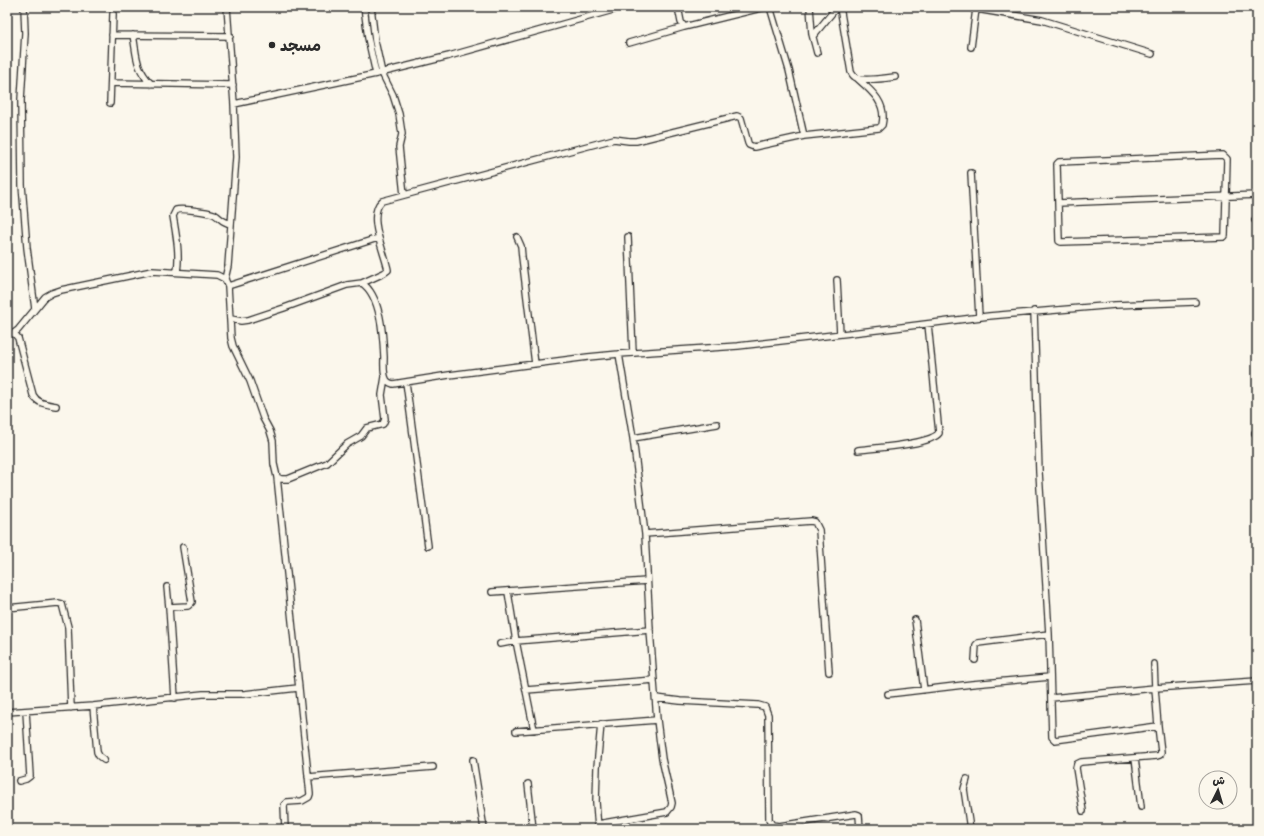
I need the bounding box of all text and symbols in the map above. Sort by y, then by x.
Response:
place label: مسجد [280,35,321,59]
marker: مسجد [267,40,277,50]
north arrow [1198,770,1238,810]
text: ش [1212,773,1226,790]

